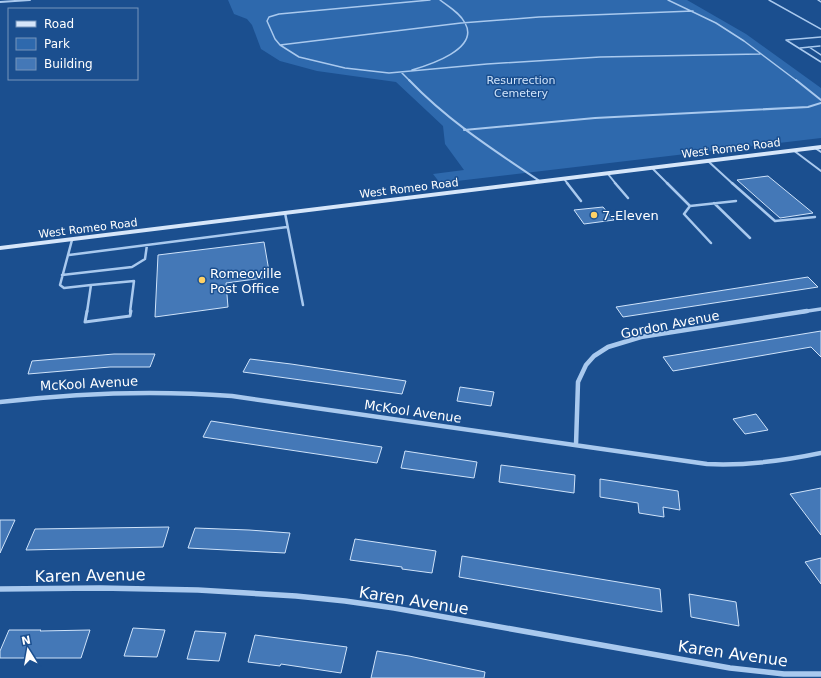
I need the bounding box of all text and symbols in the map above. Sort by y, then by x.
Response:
legend [8,8,138,80]
text: Road [44,17,74,31]
text: Park [44,37,70,51]
text: Building [44,57,93,71]
park label: Resurrection Cemetery [486,74,556,100]
street label: West Romeo Road [681,136,781,161]
street label: West Romeo Road [359,176,459,201]
place label: 7-Eleven [602,208,659,223]
marker: 7-Eleven [589,210,599,220]
street label: West Romeo Road [38,216,138,241]
place label: Romeoville Post Office [210,266,282,296]
marker: Romeoville Post Office [197,275,207,285]
street label: Gordon Avenue [620,308,721,341]
street label: McKool Avenue [40,373,138,394]
street label: McKool Avenue [363,397,463,426]
street label: Karen Avenue [34,565,146,586]
street label: Karen Avenue [358,582,470,619]
north arrow [8,630,48,670]
text: N [20,633,32,648]
street label: Karen Avenue [677,636,789,671]

